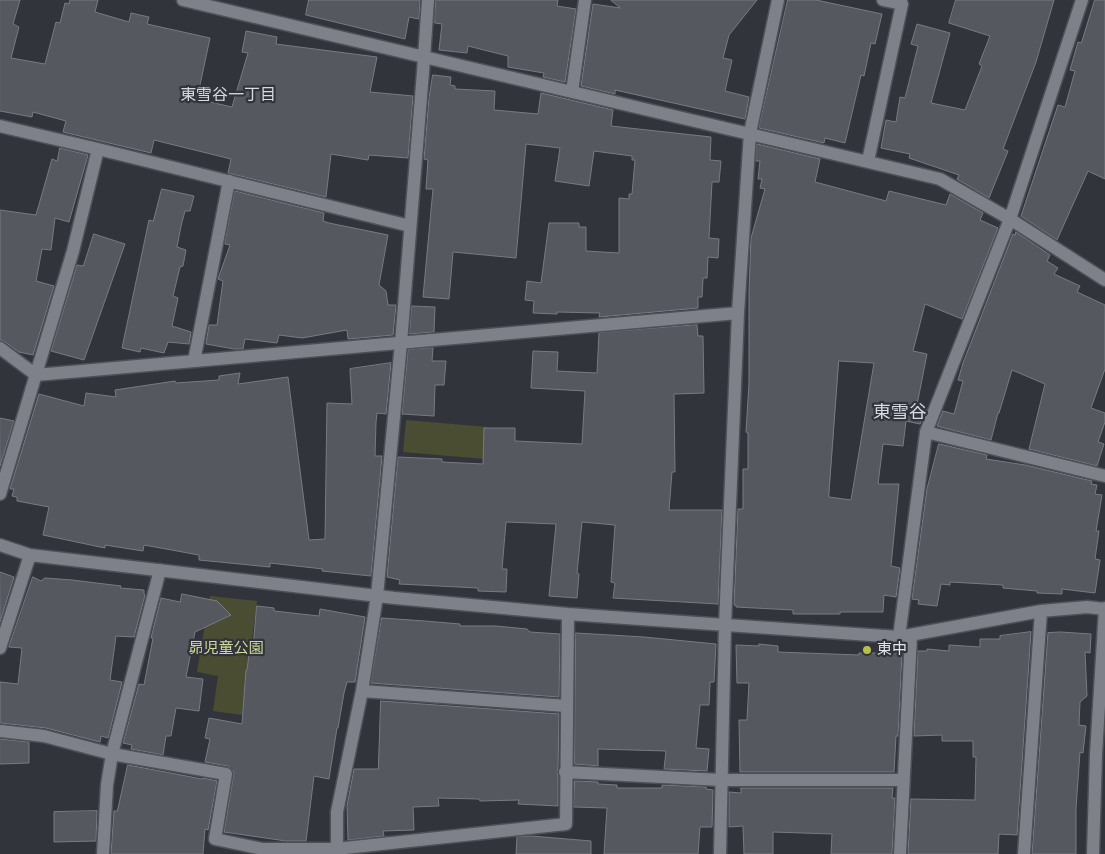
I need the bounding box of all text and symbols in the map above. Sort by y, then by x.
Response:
district label: 東雪谷一丁目 [180,86,276,106]
district label: 東雪谷 [873,402,927,424]
park label: 昴児童公園 [189,640,263,658]
place label: 東中 [877,641,907,659]
marker: 東中 [861,644,873,656]

